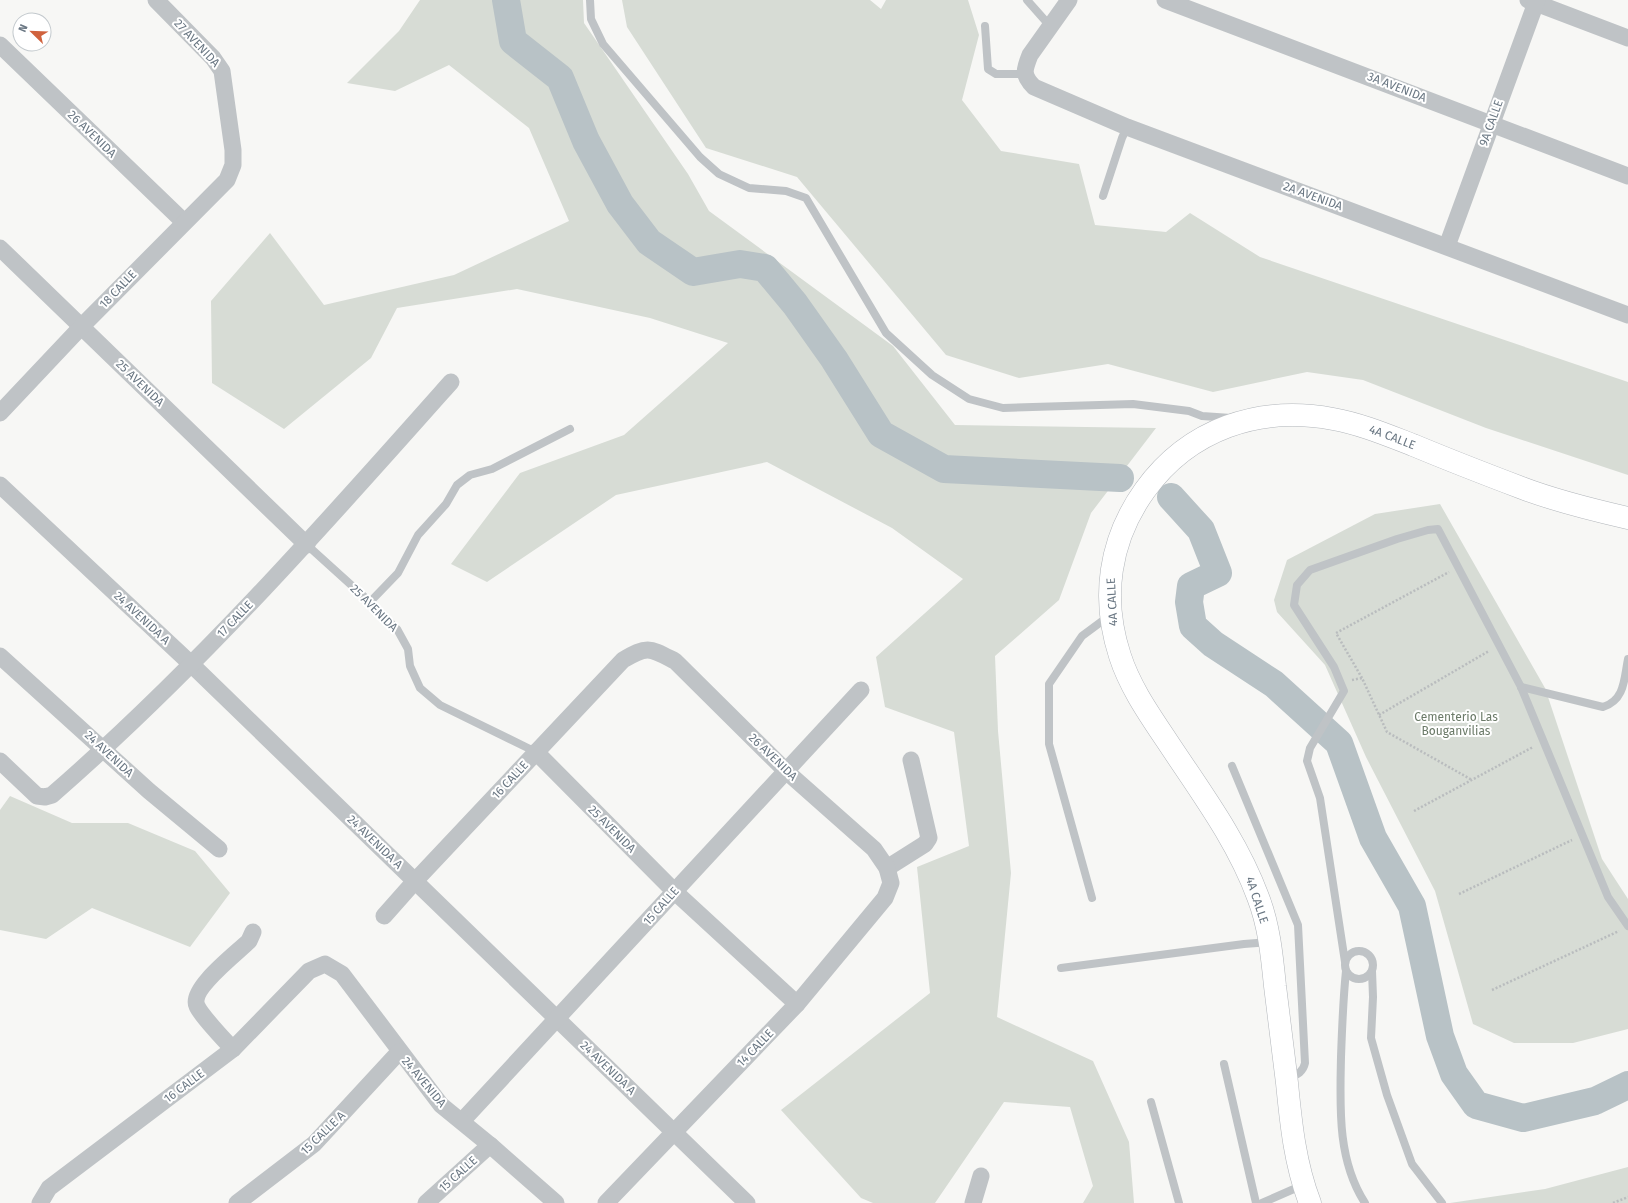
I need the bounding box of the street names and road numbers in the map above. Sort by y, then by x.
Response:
street label: 27 AVENIDA [171,16,223,70]
street label: 3A AVENIDA [1366,69,1429,105]
street label: 9A CALLE [1476,98,1506,148]
street label: 26 AVENIDA [65,108,119,160]
street label: 2A AVENIDA [1281,179,1345,213]
street label: 18 CALLE [97,267,139,311]
street label: 25 AVENIDA [113,357,167,409]
street label: 4A CALLE [1367,422,1417,452]
street label: 4A CALLE [1104,577,1120,627]
street label: 25 AVENIDA [347,581,401,635]
street label: 24 AVENIDA A [111,589,173,647]
street label: 17 CALLE [214,598,256,640]
street label: 24 AVENIDA [82,728,136,780]
street label: 26 AVENIDA [746,731,800,783]
street label: 16 CALLE [489,758,531,802]
street label: 25 AVENIDA [585,802,639,856]
street label: 24 AVENIDA A [345,812,406,872]
street label: 4A CALLE [1243,875,1271,925]
street label: 15 CALLE [640,884,682,928]
street label: 14 CALLE [734,1026,776,1070]
street label: 24 AVENIDA A [578,1038,639,1098]
street label: 24 AVENIDA [399,1054,449,1110]
street label: 16 CALLE [161,1066,207,1106]
street label: 15 CALLE A [298,1108,348,1158]
street label: 15 CALLE [436,1153,480,1195]

